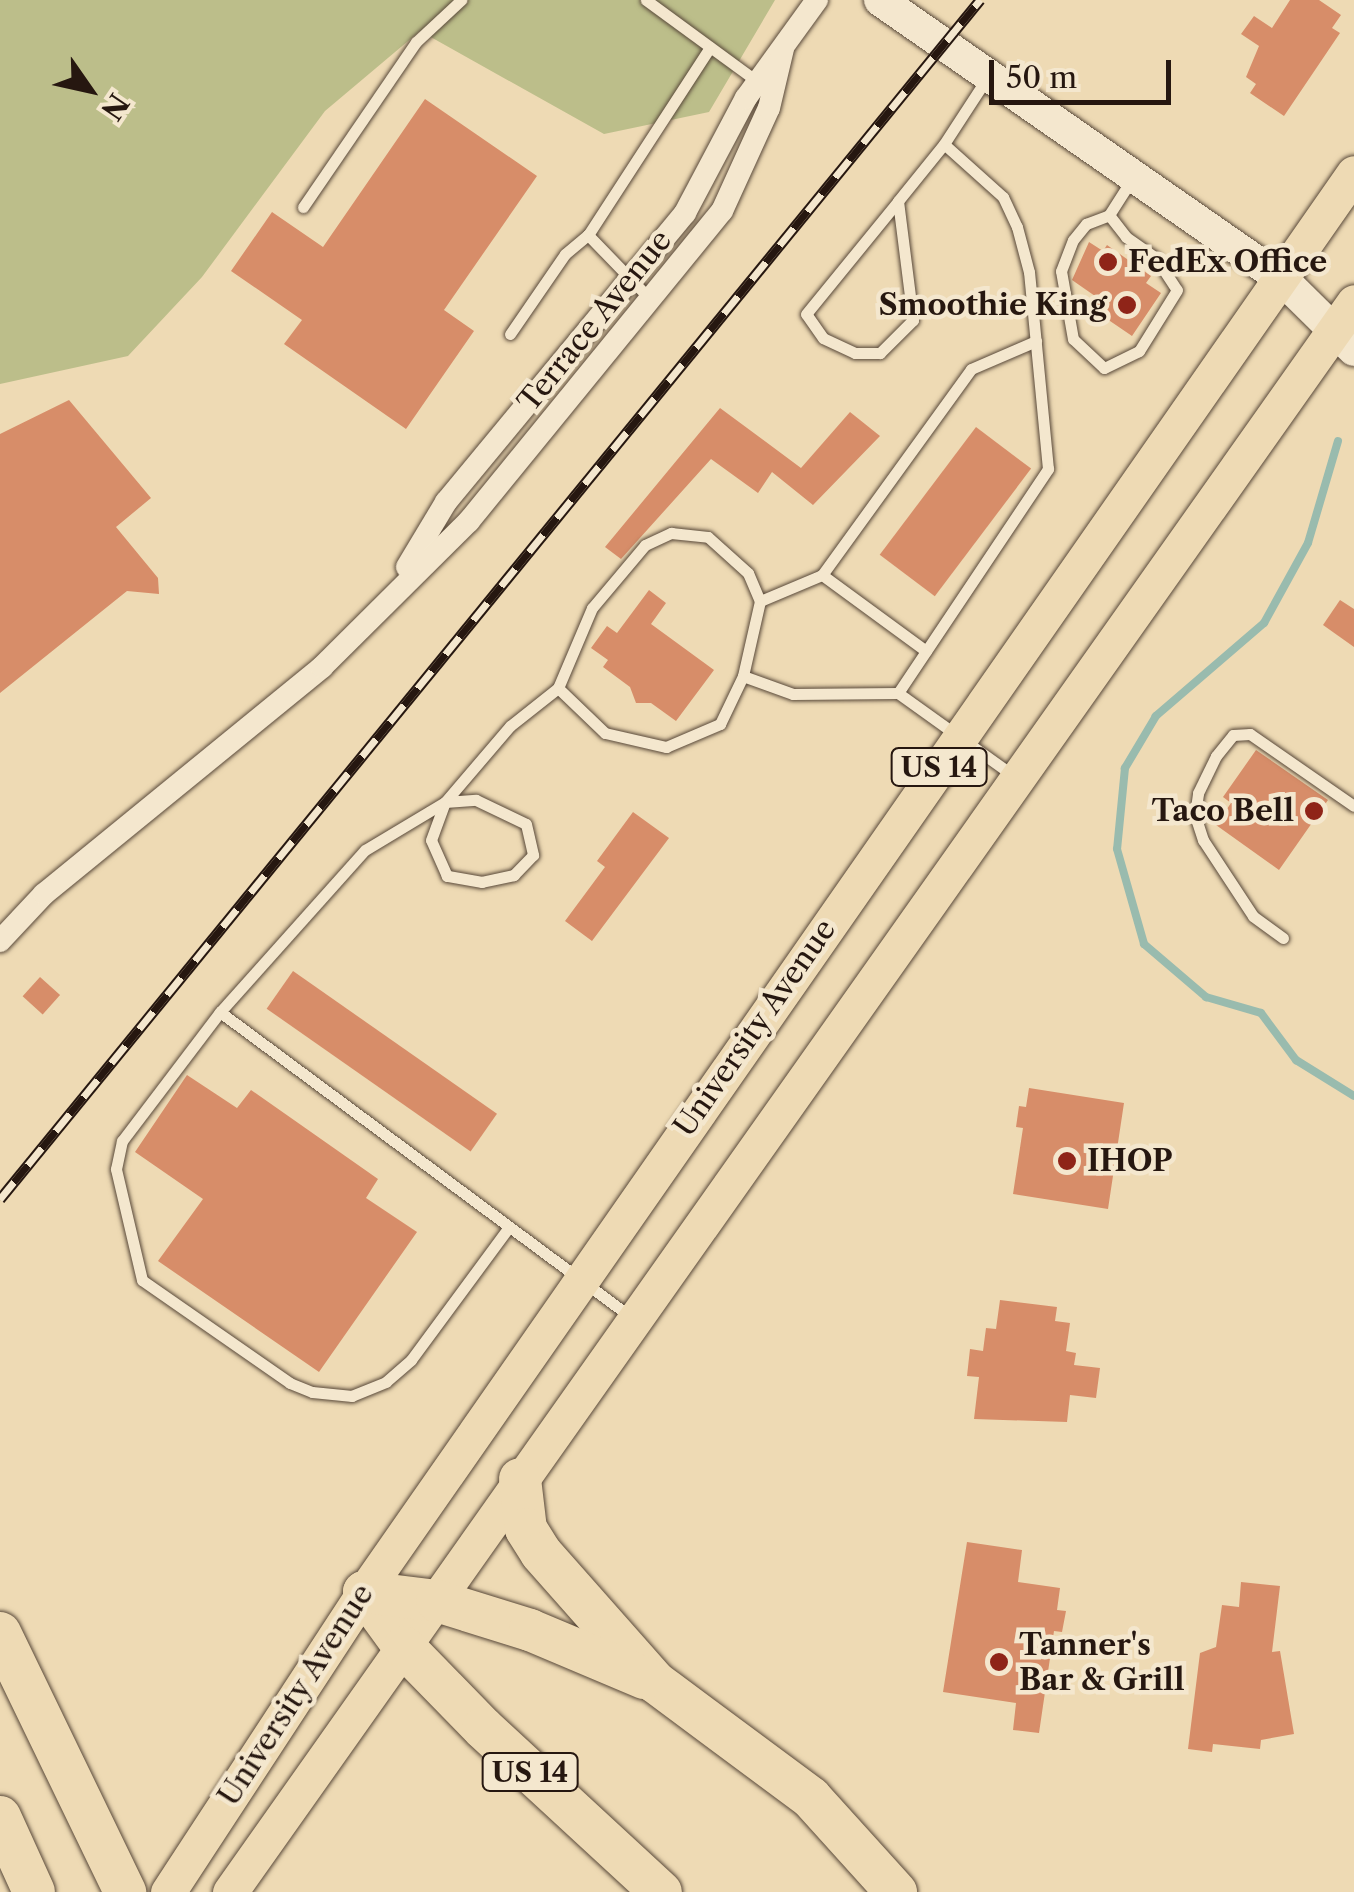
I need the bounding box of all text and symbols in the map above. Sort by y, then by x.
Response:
north arrow [40,40,140,140]
scale bar [994,40,1176,102]
text: 50 m [1006,59,1077,96]
text: N [94,87,136,126]
street label: Terrace Avenue [510,222,680,420]
place label: FedEx Office [1128,244,1328,280]
marker: FedEx Office [1097,251,1119,273]
place label: Smoothie King [878,287,1107,323]
marker: Smoothie King [1116,294,1138,316]
road number: US 14 [889,744,989,790]
place label: Taco Bell [1151,793,1294,829]
marker: Taco Bell [1303,800,1325,822]
street label: University Avenue [666,912,844,1144]
place label: IHOP [1087,1143,1173,1179]
marker: IHOP [1056,1150,1078,1172]
street label: University Avenue [210,1577,382,1813]
place label: Tanner's Bar & Grill [1019,1627,1185,1698]
marker: Tanner's Bar & Grill [988,1651,1010,1673]
road number: US 14 [480,1749,580,1795]

